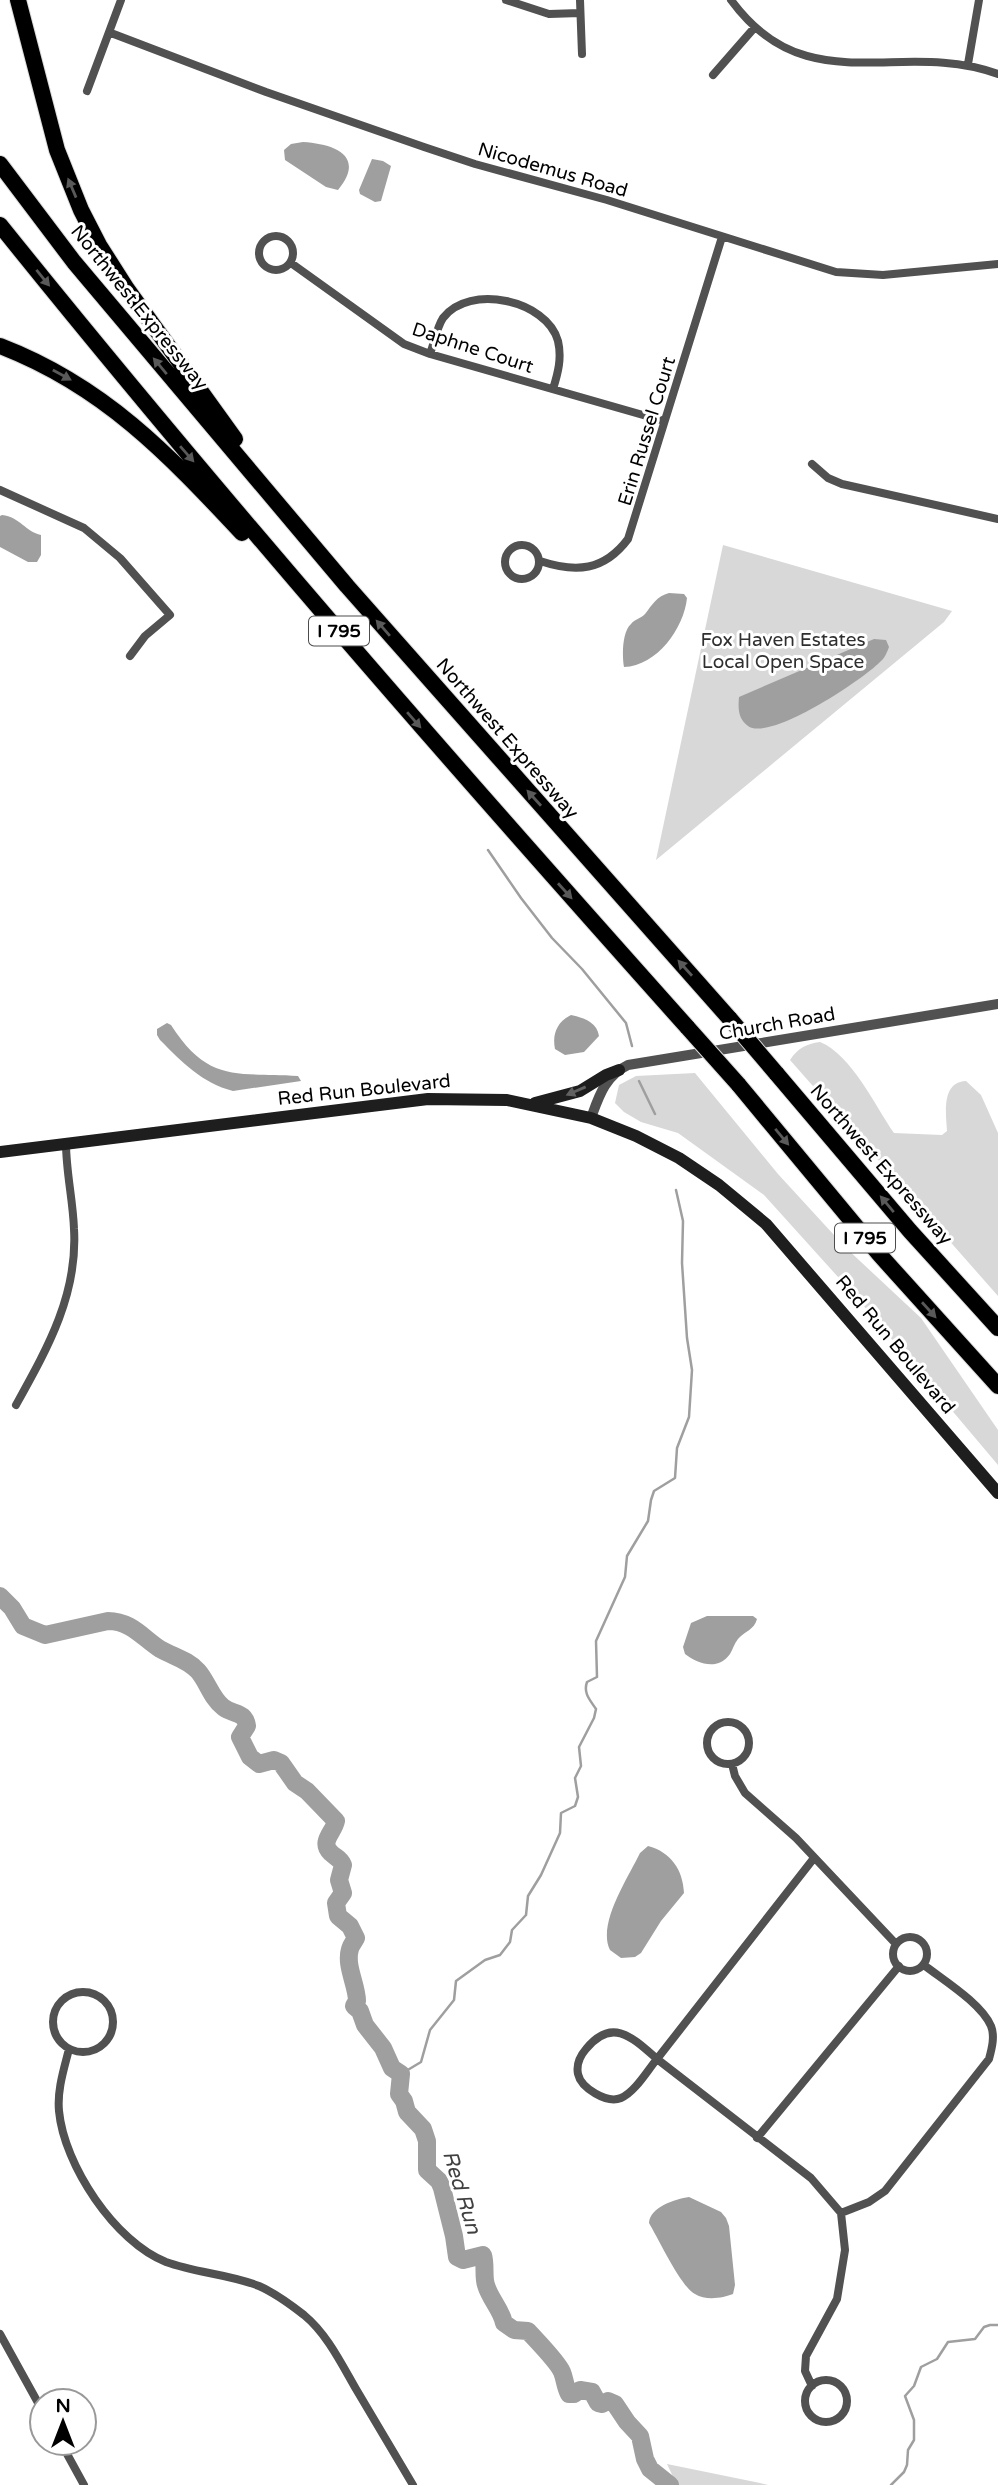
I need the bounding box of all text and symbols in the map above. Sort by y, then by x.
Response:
street label: Nicodemus Road [475,138,630,202]
one-way arrow [66,178,78,198]
street label: Northwest Expressway [66,221,212,394]
one-way arrow [35,269,50,287]
street label: Daphne Court [409,318,536,378]
street label: Erin Russel Court [614,354,680,509]
one-way arrow [153,357,168,374]
one-way arrow [52,369,71,381]
one-way arrow [179,445,195,463]
road number: I 795 [309,616,369,646]
one-way arrow [376,619,391,636]
park label: Fox Haven Estates Local Open Space [700,629,866,673]
street label: Northwest Expressway [432,654,583,823]
one-way arrow [406,711,422,728]
one-way arrow [526,790,542,807]
one-way arrow [557,882,572,899]
one-way arrow [678,960,693,977]
street label: Church Road [717,1003,837,1045]
street label: Red Run Boulevard [276,1070,452,1110]
street label: Northwest Expressway [806,1080,957,1249]
one-way arrow [566,1086,587,1097]
one-way arrow [774,1128,789,1145]
one-way arrow [879,1195,895,1213]
road number: I 795 [835,1224,895,1252]
street label: Red Run Boulevard [831,1271,960,1418]
one-way arrow [921,1301,937,1319]
water label: Red Run [437,2147,486,2238]
north arrow [28,2387,98,2457]
text: N [55,2395,71,2417]

